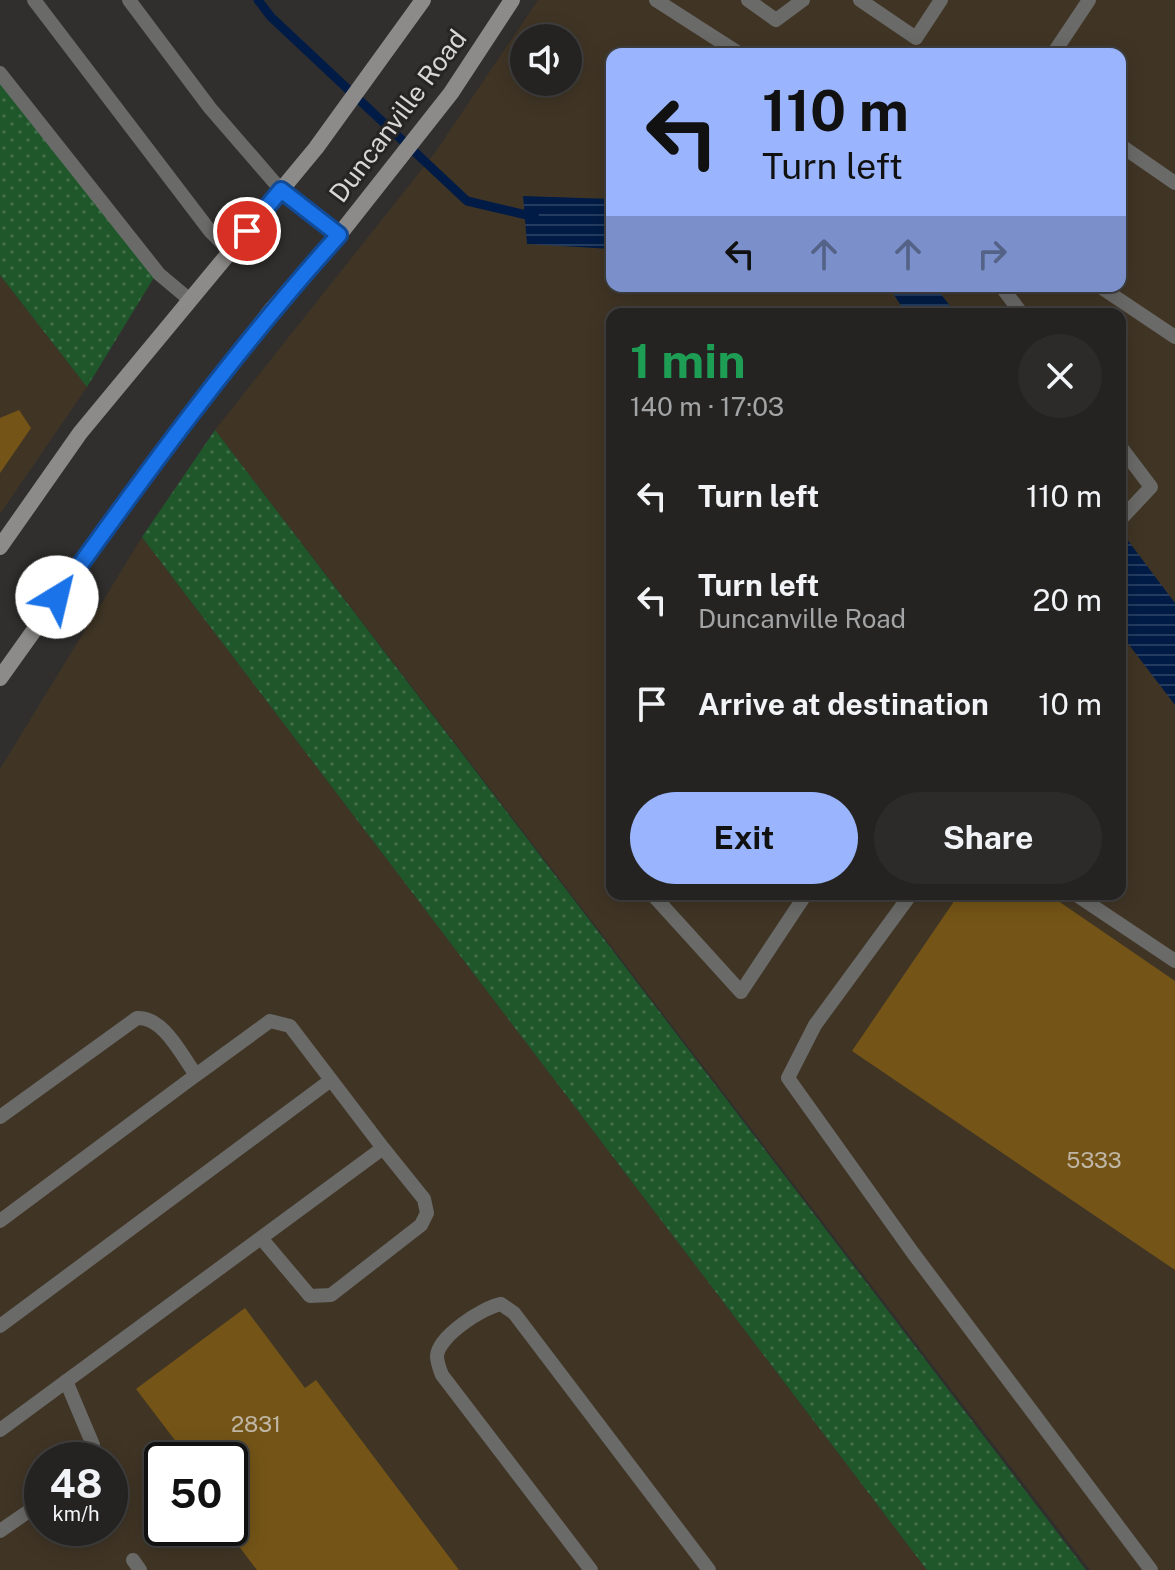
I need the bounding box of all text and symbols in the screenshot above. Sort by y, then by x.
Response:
street label: Duncanville Road [323,23,473,208]
map controls [510,24,582,96]
button: sound [510,24,582,96]
text: 110 m [762,78,909,144]
icon: left [630,80,734,184]
text: Turn left [762,145,903,187]
pin [213,197,281,265]
icon: arrive [225,209,269,253]
icon: left [718,232,762,276]
icon: ahead [802,232,846,276]
icon: ahead [886,232,930,276]
icon: right [970,232,1014,276]
text: 1 min [630,332,746,389]
button: close [1018,334,1102,418]
text: 140 m · 17:03 [630,391,784,422]
icon: left [630,474,674,518]
text: Turn left [698,478,819,514]
text: 110 m [1026,478,1102,514]
position arrow [15,555,99,639]
text: Turn left [698,567,819,603]
icon: left [630,578,674,622]
text: 20 m [1033,582,1102,618]
text: Duncanville Road [698,603,906,634]
icon: arrive [630,682,674,726]
text: Arrive at destination [698,686,989,722]
text: 10 m [1038,686,1102,722]
button: Exit [630,792,858,884]
button: Share [874,792,1102,884]
house number: 5333 [1066,1147,1122,1173]
house number: 2831 [231,1411,281,1437]
speed limit sign: 50 [144,1442,248,1546]
text: 48 [49,1460,103,1507]
text: km/h [52,1502,100,1526]

